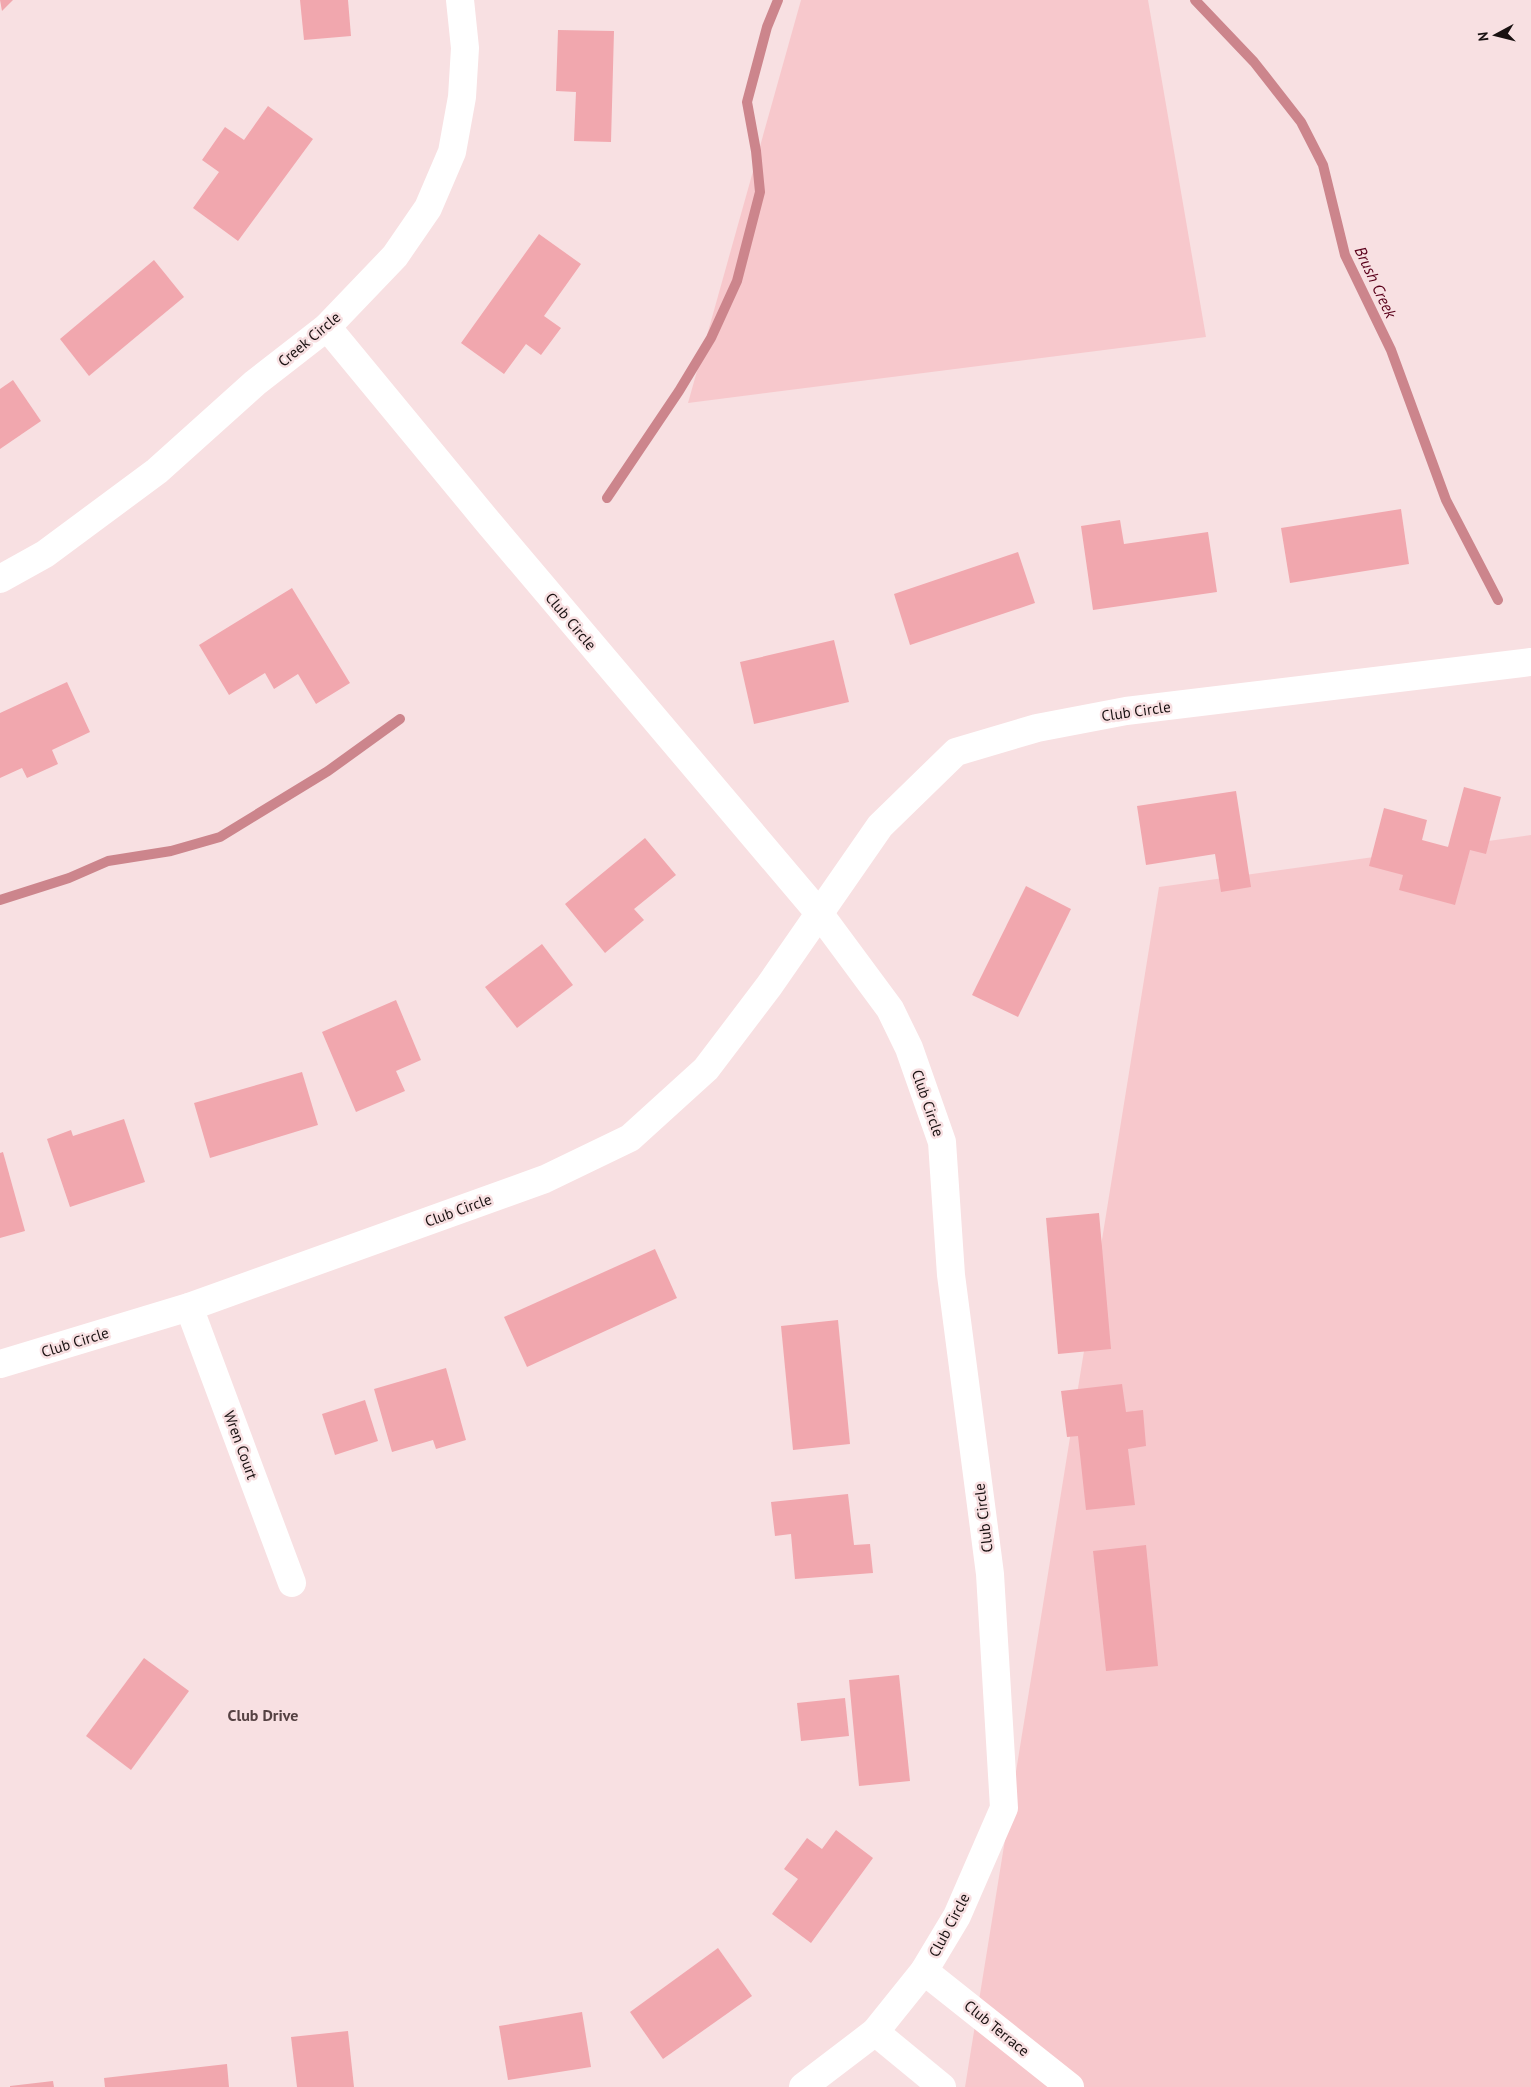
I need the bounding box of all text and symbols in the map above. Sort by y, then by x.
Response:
north arrow [1471,10,1521,60]
text: N [1474,31,1493,42]
water label: Brush Creek [1351,243,1402,322]
street label: Creek Circle [274,307,344,371]
street label: Club Circle [541,588,601,654]
street label: Club Circle [1100,697,1172,725]
street label: Club Circle [908,1067,948,1139]
street label: Club Circle [422,1189,494,1231]
street label: Club Circle [39,1323,111,1361]
street label: Wren Court [220,1408,262,1482]
street label: Club Circle [969,1482,997,1554]
district label: Club Drive [228,1705,298,1725]
street label: Club Circle [924,1890,974,1960]
street label: Club Terrace [961,1996,1033,2060]

